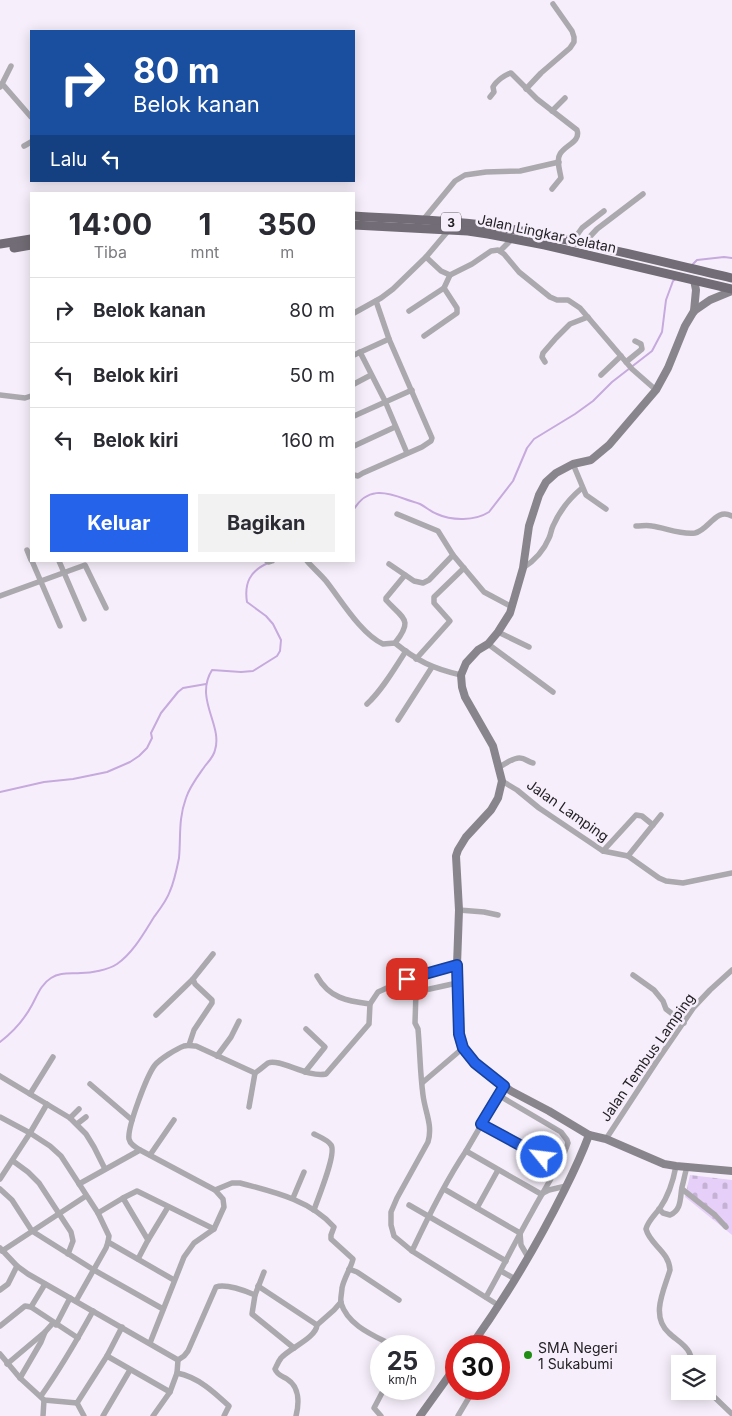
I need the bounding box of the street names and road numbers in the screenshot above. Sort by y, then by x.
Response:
street label: Jalan Lingkar Selatan [476,210,618,256]
road number: 3 [441,212,461,232]
street label: Jalan Lamping [524,775,612,845]
street label: Jalan Tembus Lamping [596,990,698,1124]

